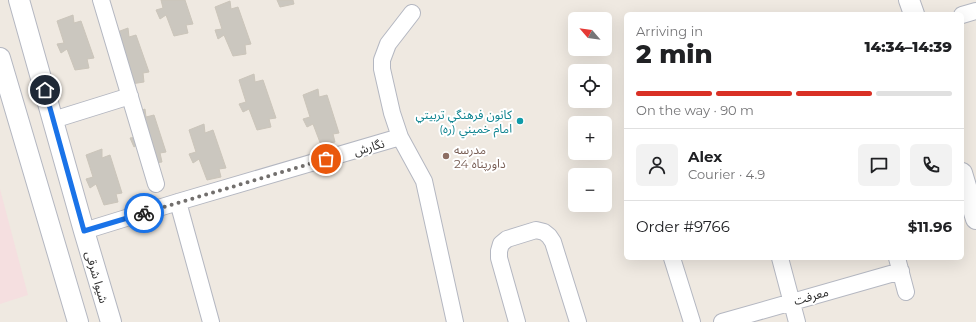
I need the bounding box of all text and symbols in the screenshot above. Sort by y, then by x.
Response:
north arrow [568,12,612,56]
map controls [568,12,612,212]
text: Arriving in [636,23,703,39]
text: 14:34–14:39 [864,37,952,56]
text: 2 min [636,38,713,70]
button: locate [568,64,612,108]
pin [28,73,62,107]
icon: home [34,79,56,101]
text: On the way · 90 m [636,102,754,118]
place label: كانون فرهنگي تربيتي امام خميني (ره) [416,107,513,138]
marker: كانون فرهنگي تربيتي امام خميني (ره) [515,116,525,126]
button: + [568,116,612,160]
street label: نگارش [352,135,386,159]
pin [309,142,343,176]
place label: مدرسه داورپناه 24 [454,142,506,172]
button: person [636,144,678,186]
button: chat [858,144,900,186]
button: phone [910,144,952,186]
text: Alex [688,147,722,166]
icon: bag [315,148,337,170]
marker: مدرسه داورپناه 24 [441,151,451,161]
text: Courier · 4.9 [688,166,765,182]
button: − [568,168,612,212]
courier [124,193,164,233]
icon: bike [133,202,155,224]
text: Order #9766 [636,217,730,236]
text: $11.96 [908,217,952,236]
street label: شیوا شرقی [82,249,112,305]
street label: معرفت [792,284,830,308]

